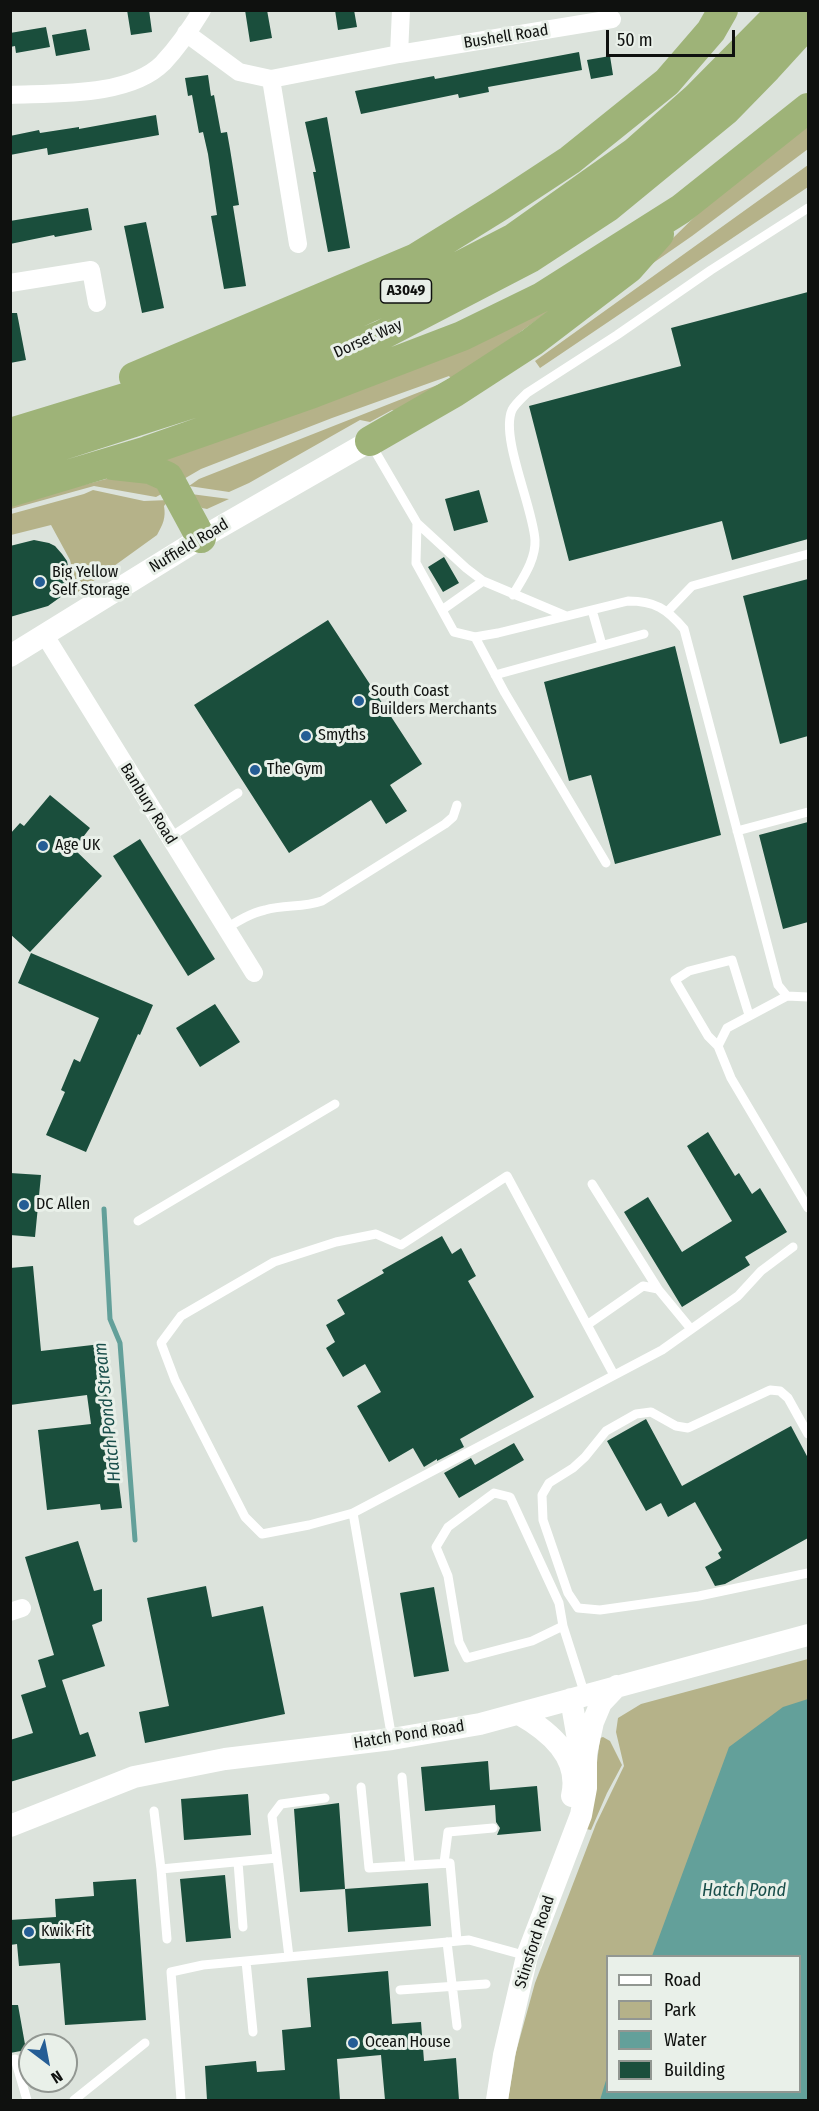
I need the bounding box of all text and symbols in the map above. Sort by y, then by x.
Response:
scale bar [609,18,738,56]
street label: Bushell Road [462,21,550,53]
text: 50 m [617,29,653,51]
road number: A3049 [380,279,432,303]
street label: Dorset Way [331,315,405,363]
street label: Nuffield Road [146,515,232,577]
place label: Big Yellow Self Storage [52,563,130,601]
marker: Big Yellow Self Storage [33,575,47,589]
place label: South Coast Builders Merchants [371,682,497,720]
marker: South Coast Builders Merchants [352,694,366,708]
place label: Smyths [318,726,366,746]
marker: Smyths [299,729,313,743]
street label: Banbury Road [116,760,180,848]
place label: The Gym [267,760,323,780]
marker: The Gym [248,763,262,777]
place label: Age UK [55,836,100,856]
marker: Age UK [36,839,50,853]
place label: DC Allen [36,1195,90,1215]
marker: DC Allen [17,1198,31,1212]
water label: Hatch Pond Stream [90,1341,126,1483]
street label: Hatch Pond Road [352,1717,466,1753]
water label: Hatch Pond [702,1880,786,1902]
street label: Stinsford Road [511,1893,559,1991]
place label: Kwik Fit [41,1922,91,1942]
marker: Kwik Fit [22,1925,36,1939]
legend [606,1955,801,2093]
text: Road [664,1969,701,1991]
text: Park [664,1999,696,2021]
text: Water [664,2029,707,2051]
north arrow [18,2033,78,2093]
place label: Ocean House [365,2033,451,2053]
marker: Ocean House [346,2036,360,2050]
text: Building [664,2059,725,2081]
text: N [48,2066,66,2088]

